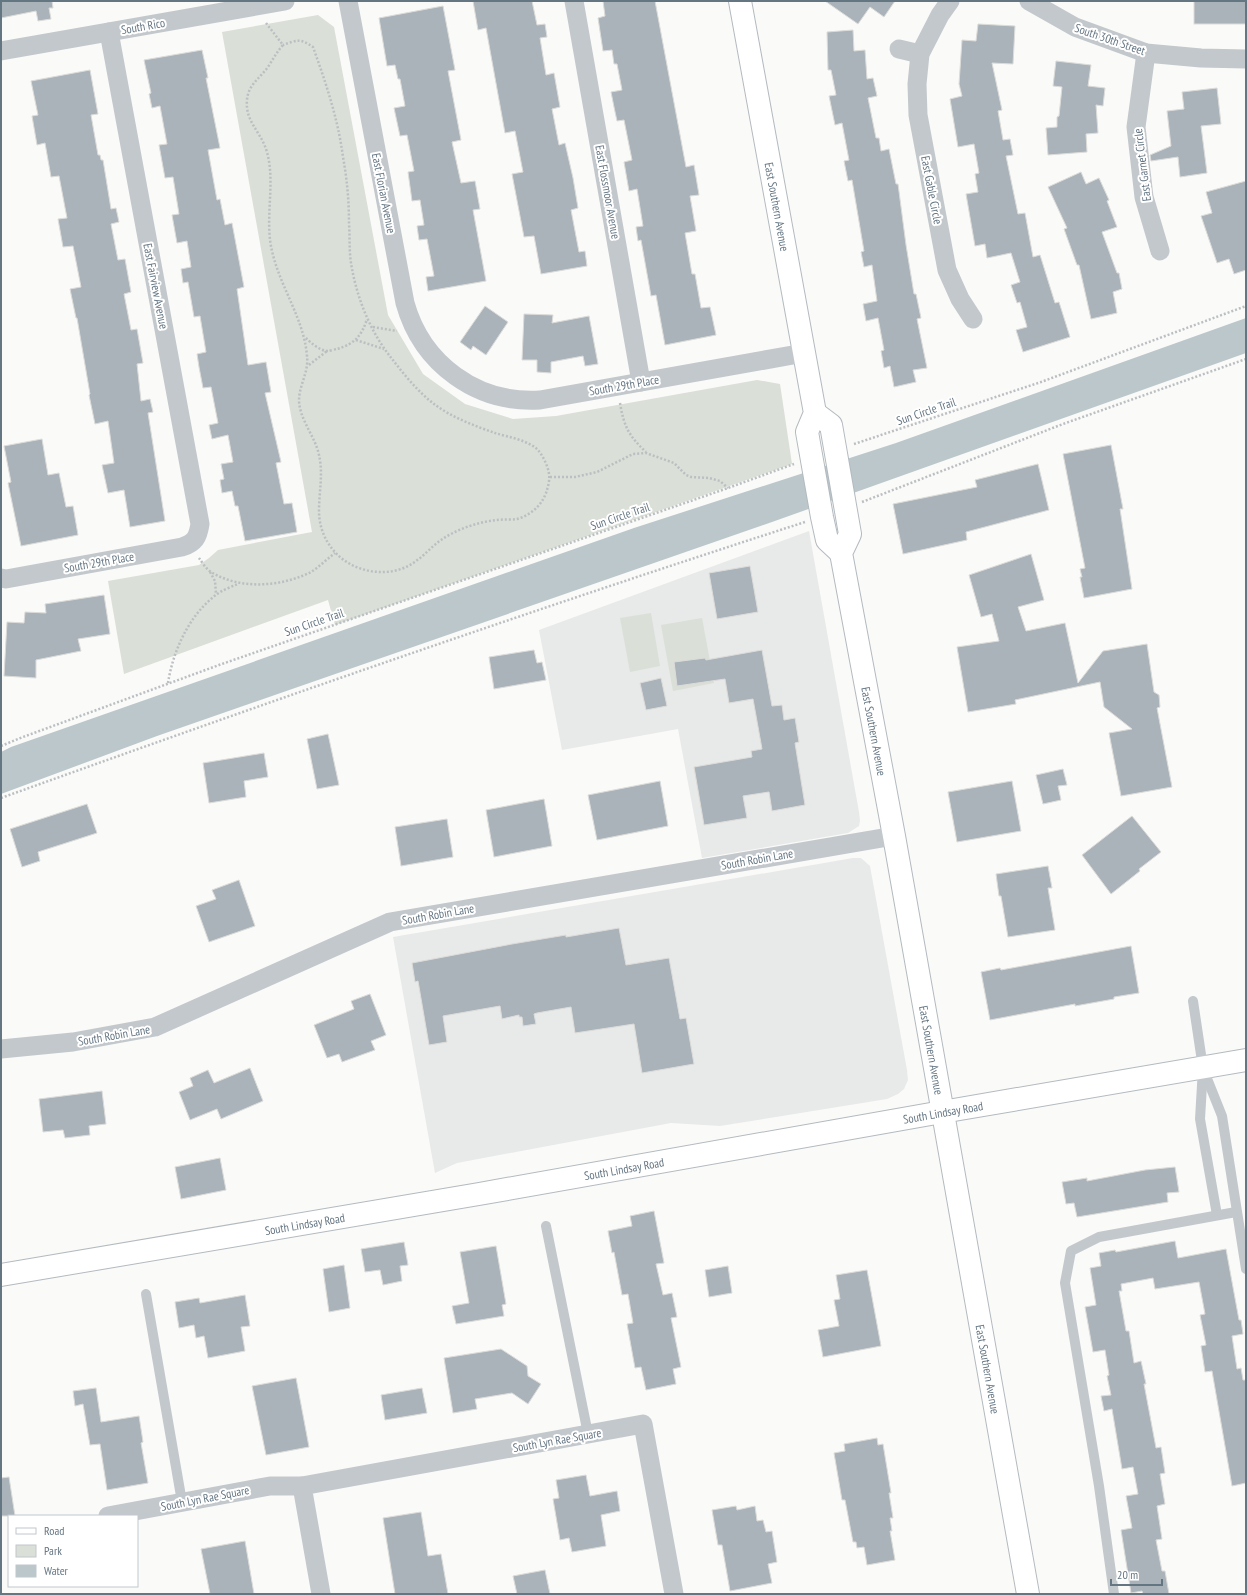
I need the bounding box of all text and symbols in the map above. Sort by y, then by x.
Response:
street label: South Rico [120,15,166,37]
street label: South 30th Street [1073,20,1148,58]
street label: East Garnet Circle [1130,128,1154,202]
street label: East Flossmoor Avenue [592,144,624,240]
street label: East Florian Avenue [369,152,399,234]
street label: East Gable Circle [918,154,946,226]
street label: East Southern Avenue [762,161,793,252]
street label: East Fairview Avenue [140,242,172,330]
street label: South 29th Place [588,371,660,399]
street label: Sun Circle Trail [894,394,958,428]
street label: Sun Circle Trail [588,499,652,533]
street label: South 29th Place [63,548,135,576]
street label: Sun Circle Trail [282,605,346,639]
street label: East Southern Avenue [859,686,890,777]
street label: South Robin Lane [720,845,794,873]
street label: South Robin Lane [401,900,475,928]
street label: East Southern Avenue [917,1004,947,1096]
street label: South Robin Lane [77,1021,151,1049]
street label: South Lindsay Road [902,1098,984,1126]
street label: South Lindsay Road [583,1154,665,1183]
street label: South Lindsay Road [264,1209,346,1238]
street label: East Southern Avenue [973,1323,1003,1415]
street label: South Lyn Rae Square [512,1425,602,1455]
street label: South Lyn Rae Square [160,1482,250,1514]
legend [8,1515,138,1587]
text: Road [44,1523,64,1538]
text: Park [44,1543,62,1558]
scale bar [1111,1561,1162,1587]
text: Water [44,1563,69,1578]
text: 20 m [1117,1567,1138,1582]

